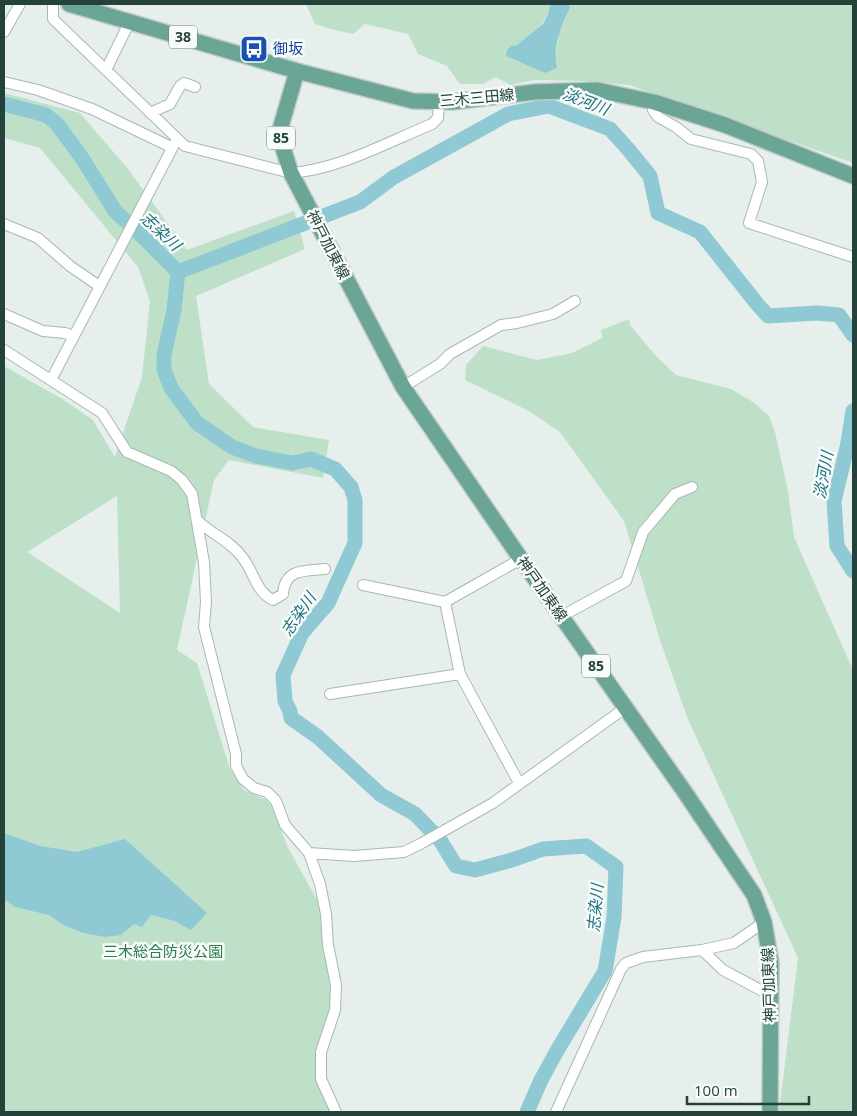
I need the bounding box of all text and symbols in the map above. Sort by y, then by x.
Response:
road number: 38 [169,26,197,48]
bus stop icon: 御坂 [239,34,269,64]
place label: 御坂 [273,38,303,58]
water label: 淡河川 [560,82,614,121]
street label: 三木三田線 [439,84,515,110]
road number: 85 [267,126,295,150]
water label: 志染川 [136,207,188,257]
street label: 神戸加東線 [303,207,355,283]
water label: 淡河川 [808,447,838,501]
street label: 神戸加東線 [513,552,573,625]
water label: 志染川 [275,586,322,640]
road number: 85 [582,654,610,678]
water label: 志染川 [582,881,608,933]
park label: 三木総合防災公園 [103,941,223,961]
street label: 神戸加東線 [757,947,779,1023]
scale bar [687,1074,810,1106]
text: 100 m [694,1080,738,1100]

